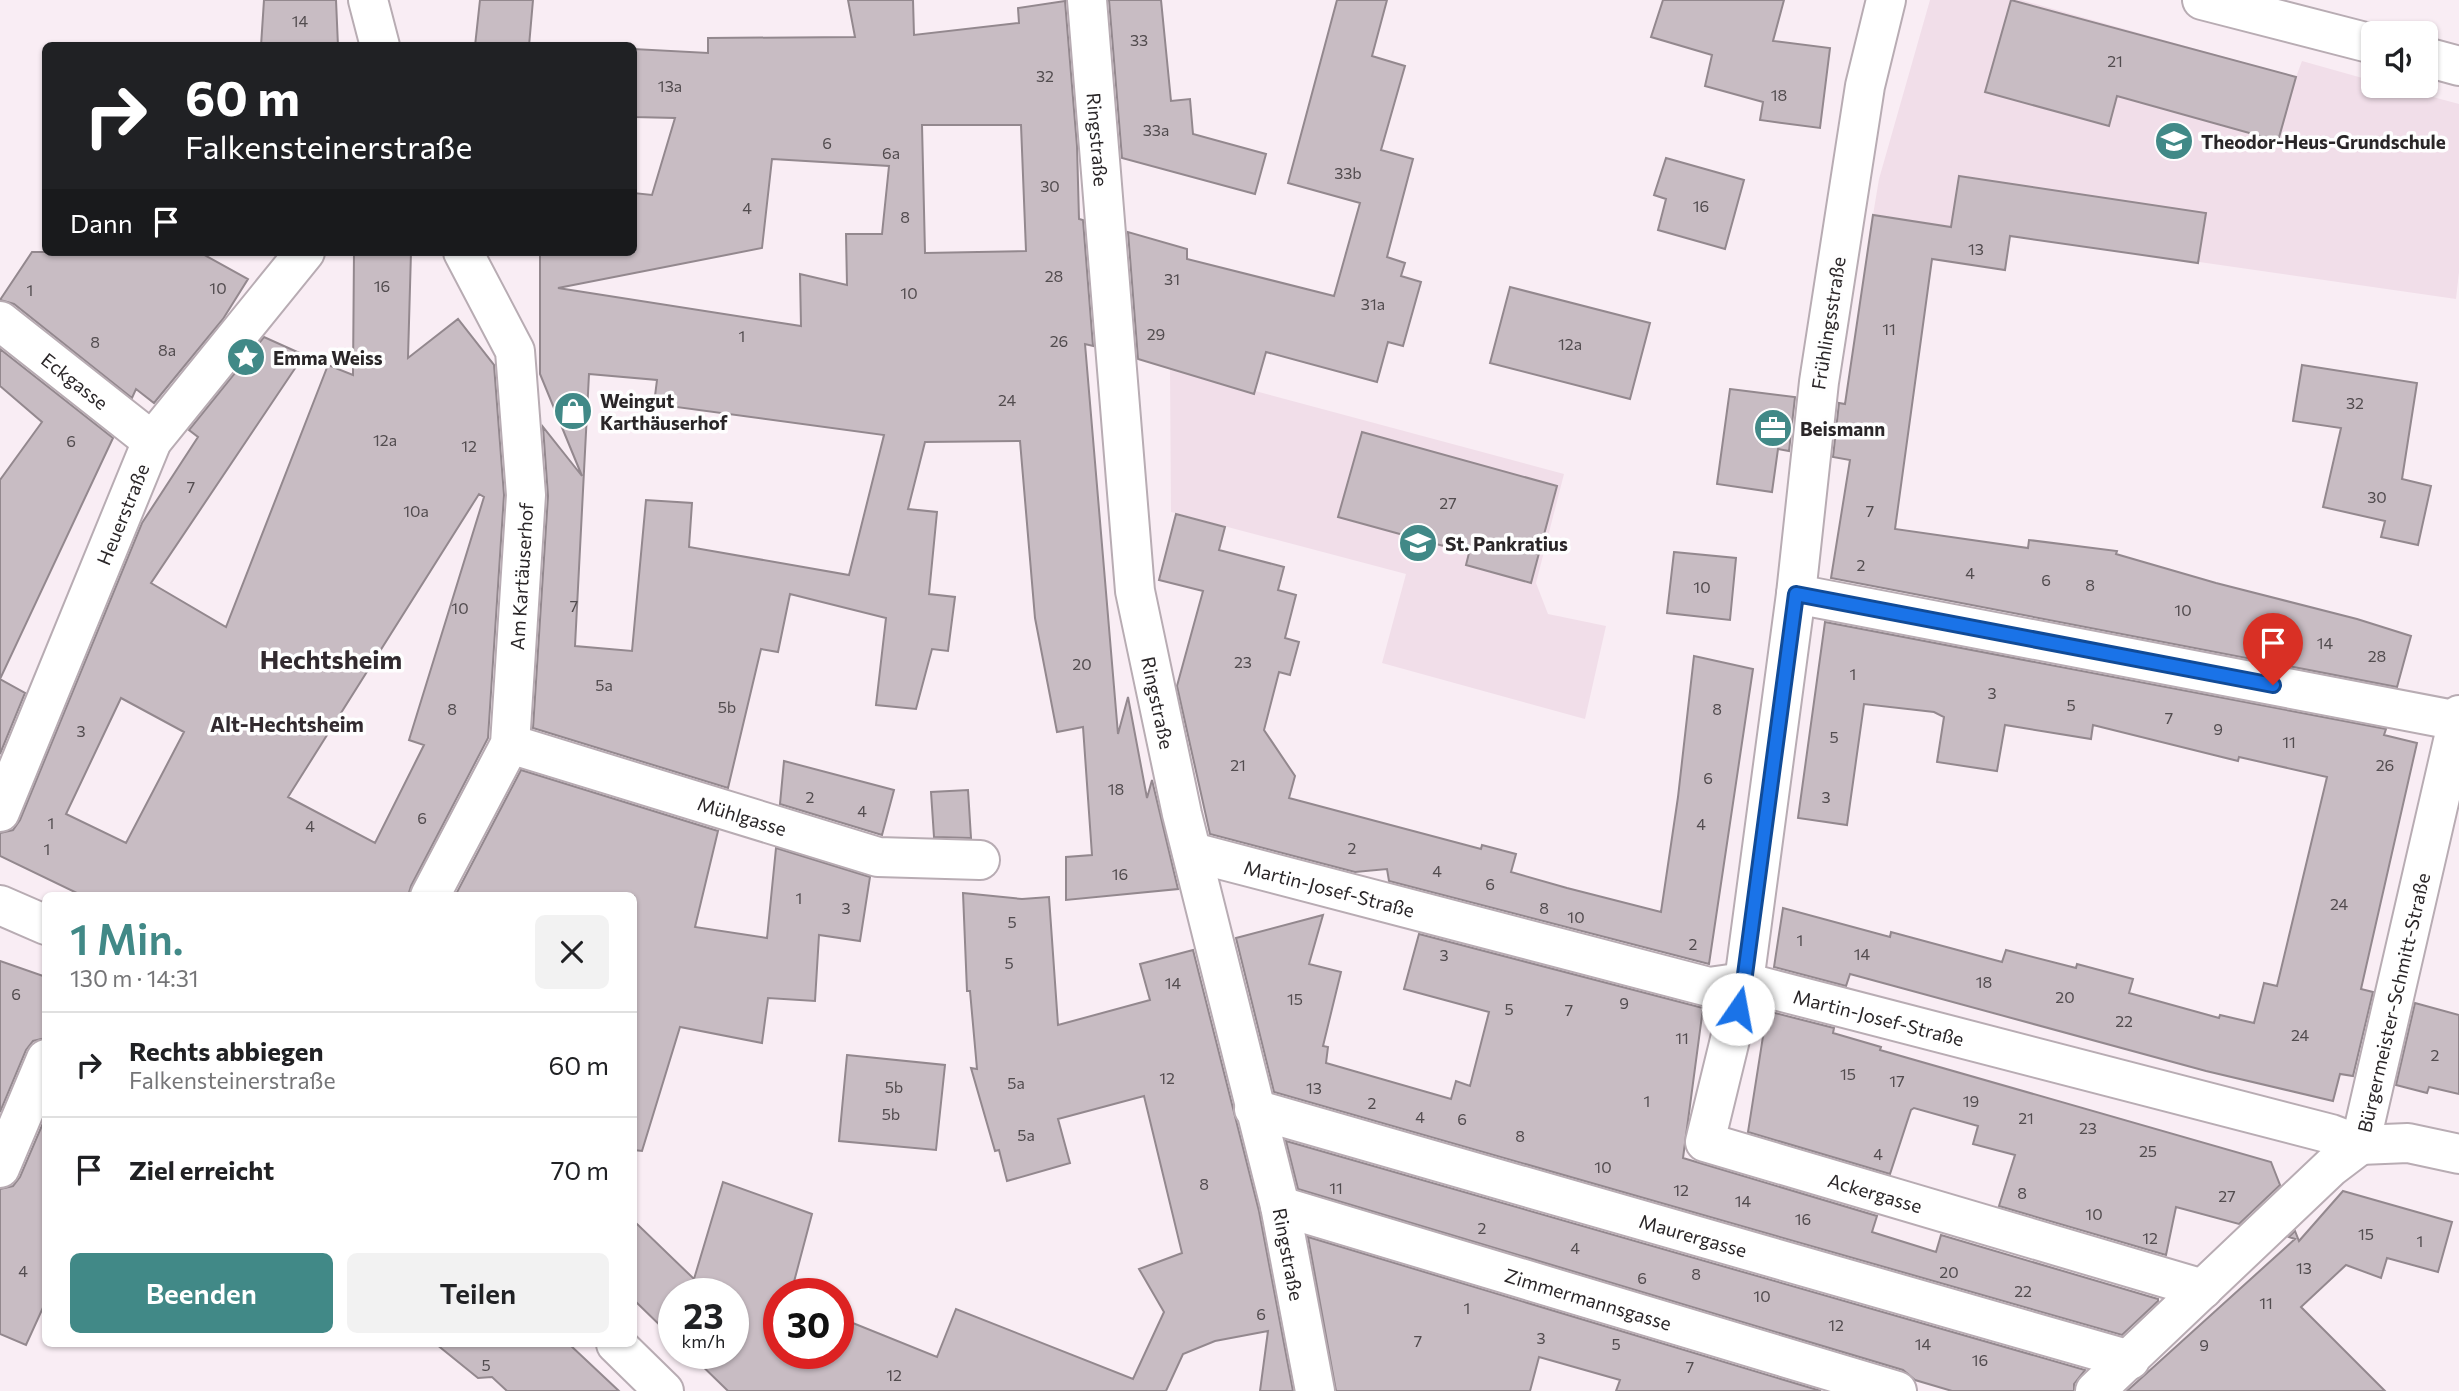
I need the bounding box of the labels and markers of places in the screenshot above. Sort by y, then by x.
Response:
school or university icon: Theodor-Heus-Grundschule [2153,120,2195,162]
place label: Theodor-Heus-Grundschule [2201,130,2446,153]
place icon: Emma Weiss [225,336,267,378]
place label: Emma Weiss [273,346,383,369]
place label: Weingut Karthäuserhof [600,389,728,434]
shop icon: Weingut Karthäuserhof [552,390,594,432]
office icon: Beismann [1752,407,1794,449]
place label: Beismann [1800,417,1885,440]
school or university icon: St. Pankratius [1397,522,1439,564]
place label: St. Pankratius [1445,532,1568,555]
pin [2243,613,2303,685]

